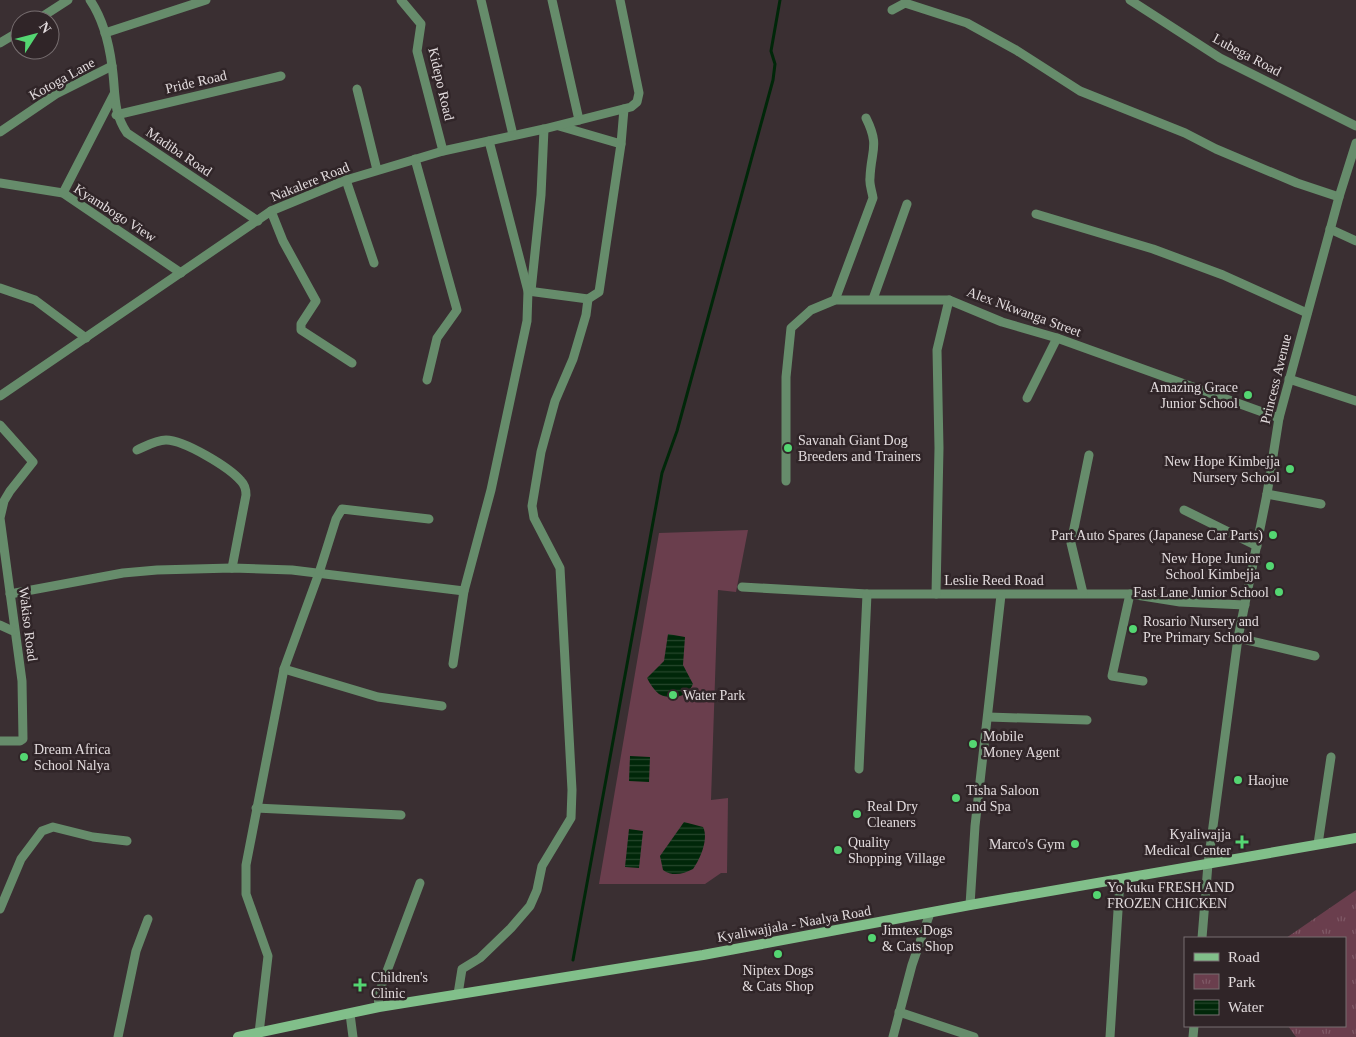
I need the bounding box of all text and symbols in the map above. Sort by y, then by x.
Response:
north arrow [10,10,60,60]
text: N [36,19,54,36]
street label: Lubega Road [1210,31,1284,79]
street label: Kidepo Road [425,46,457,122]
street label: Kotoga Lane [27,55,97,103]
street label: Pride Road [164,68,228,96]
street label: Madiba Road [143,125,215,179]
street label: Nakalere Road [268,159,352,205]
street label: Kyambogo View [71,181,160,246]
street label: Alex Nkwanga Street [965,284,1083,340]
street label: Princess Avenue [1258,333,1294,425]
place label: Amazing Grace Junior School [1150,380,1238,411]
marker: Amazing Grace Junior School [1242,389,1254,401]
place label: Savanah Giant Dog Breeders and Trainers [798,433,921,464]
marker: Savanah Giant Dog Breeders and Trainers [782,442,794,454]
place label: New Hope Kimbejja Nursery School [1164,454,1281,485]
marker: New Hope Kimbejja Nursery School [1284,463,1296,475]
place label: Part Auto Spares (Japanese Car Parts) [1051,528,1263,544]
marker: Part Auto Spares (Japanese Car Parts) [1267,529,1279,541]
place label: New Hope Junior School Kimbejja [1161,551,1261,582]
marker: New Hope Junior School Kimbejja [1264,560,1276,572]
street label: Leslie Reed Road [944,573,1044,588]
place label: Fast Lane Junior School [1133,585,1269,600]
street label: Wakiso Road [16,586,40,662]
marker: Fast Lane Junior School [1273,586,1285,598]
place label: Rosario Nursery and Pre Primary School [1143,614,1259,645]
marker: Rosario Nursery and Pre Primary School [1127,623,1139,635]
place label: Water Park [683,688,745,703]
marker: Water Park [667,689,679,701]
place label: Mobile Money Agent [983,729,1060,760]
marker: Mobile Money Agent [967,738,979,750]
place label: Dream Africa School Nalya [34,742,111,773]
marker: Dream Africa School Nalya [18,751,30,763]
place label: Haojue [1248,773,1288,788]
marker: Haojue [1232,774,1244,786]
place label: Tisha Saloon and Spa [966,783,1039,814]
marker: Tisha Saloon and Spa [950,792,962,804]
place label: Real Dry Cleaners [867,799,918,830]
marker: Real Dry Cleaners [851,808,863,820]
place label: Kyaliwajja Medical Center [1144,827,1232,858]
place label: Quality Shopping Village [848,835,945,866]
marker: Kyaliwajja Medical Center [1235,835,1249,849]
place label: Marco's Gym [989,837,1065,852]
marker: Marco's Gym [1069,838,1081,850]
marker: Quality Shopping Village [832,844,844,856]
place label: Yo kuku FRESH AND FROZEN CHICKEN [1107,880,1234,911]
marker: Yo kuku FRESH AND FROZEN CHICKEN [1091,889,1103,901]
street label: Kyaliwajjala - Naalya Road [716,903,872,945]
place label: Jimtex Dogs & Cats Shop [882,923,954,954]
marker: Jimtex Dogs & Cats Shop [866,932,878,944]
legend [1184,937,1346,1027]
marker: Niptex Dogs & Cats Shop [772,948,784,960]
text: Road [1228,949,1260,965]
place label: Niptex Dogs & Cats Shop [742,963,814,994]
place label: Children's Clinic [371,970,428,1001]
text: Park [1228,974,1256,990]
marker: Children's Clinic [353,978,367,992]
text: Water [1228,999,1263,1015]

